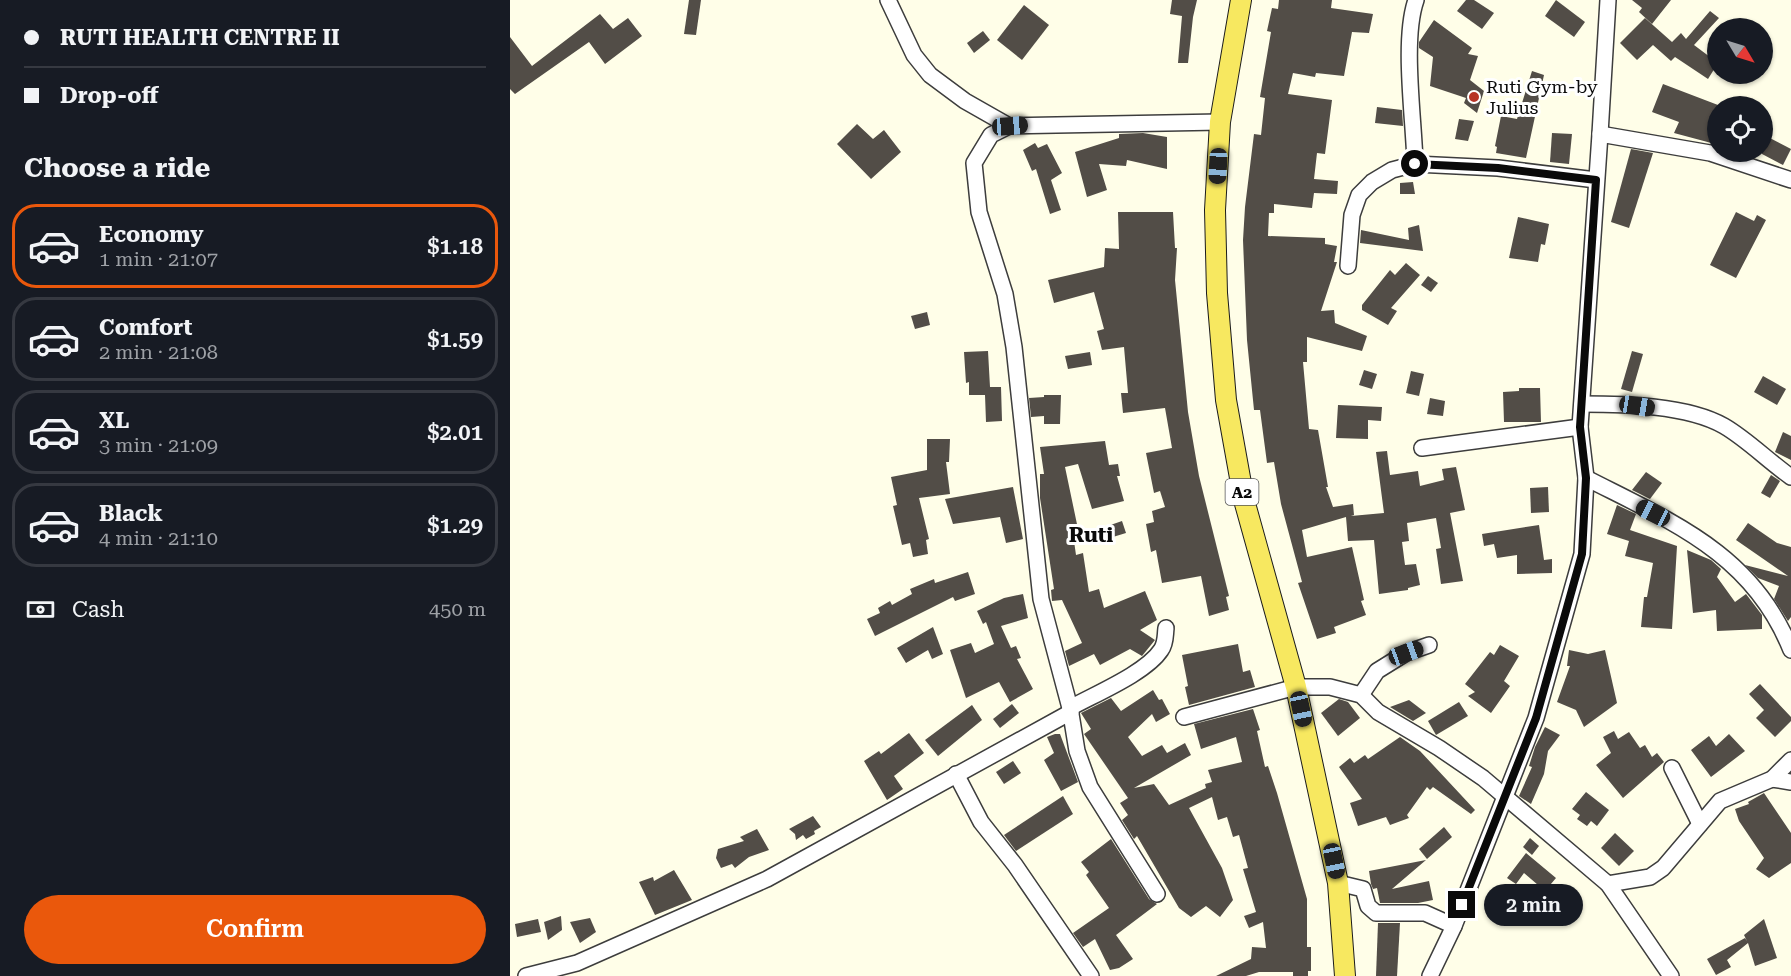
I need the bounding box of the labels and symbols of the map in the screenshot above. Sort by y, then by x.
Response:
north arrow [1707,18,1773,84]
place label: Ruti Gym-by Julius [1486,76,1598,118]
marker: Ruti Gym-by Julius [1467,90,1481,104]
car [991,116,1029,136]
car [1208,148,1228,184]
route start [1401,150,1428,177]
car [1618,394,1656,418]
road number: A2 [1226,479,1258,505]
car [1633,497,1673,529]
district label: Ruti [1069,523,1113,547]
car [1386,638,1426,668]
car [1288,690,1314,728]
car [1321,842,1347,880]
callout: 2 min [1483,884,1582,926]
route end [1448,891,1475,918]

